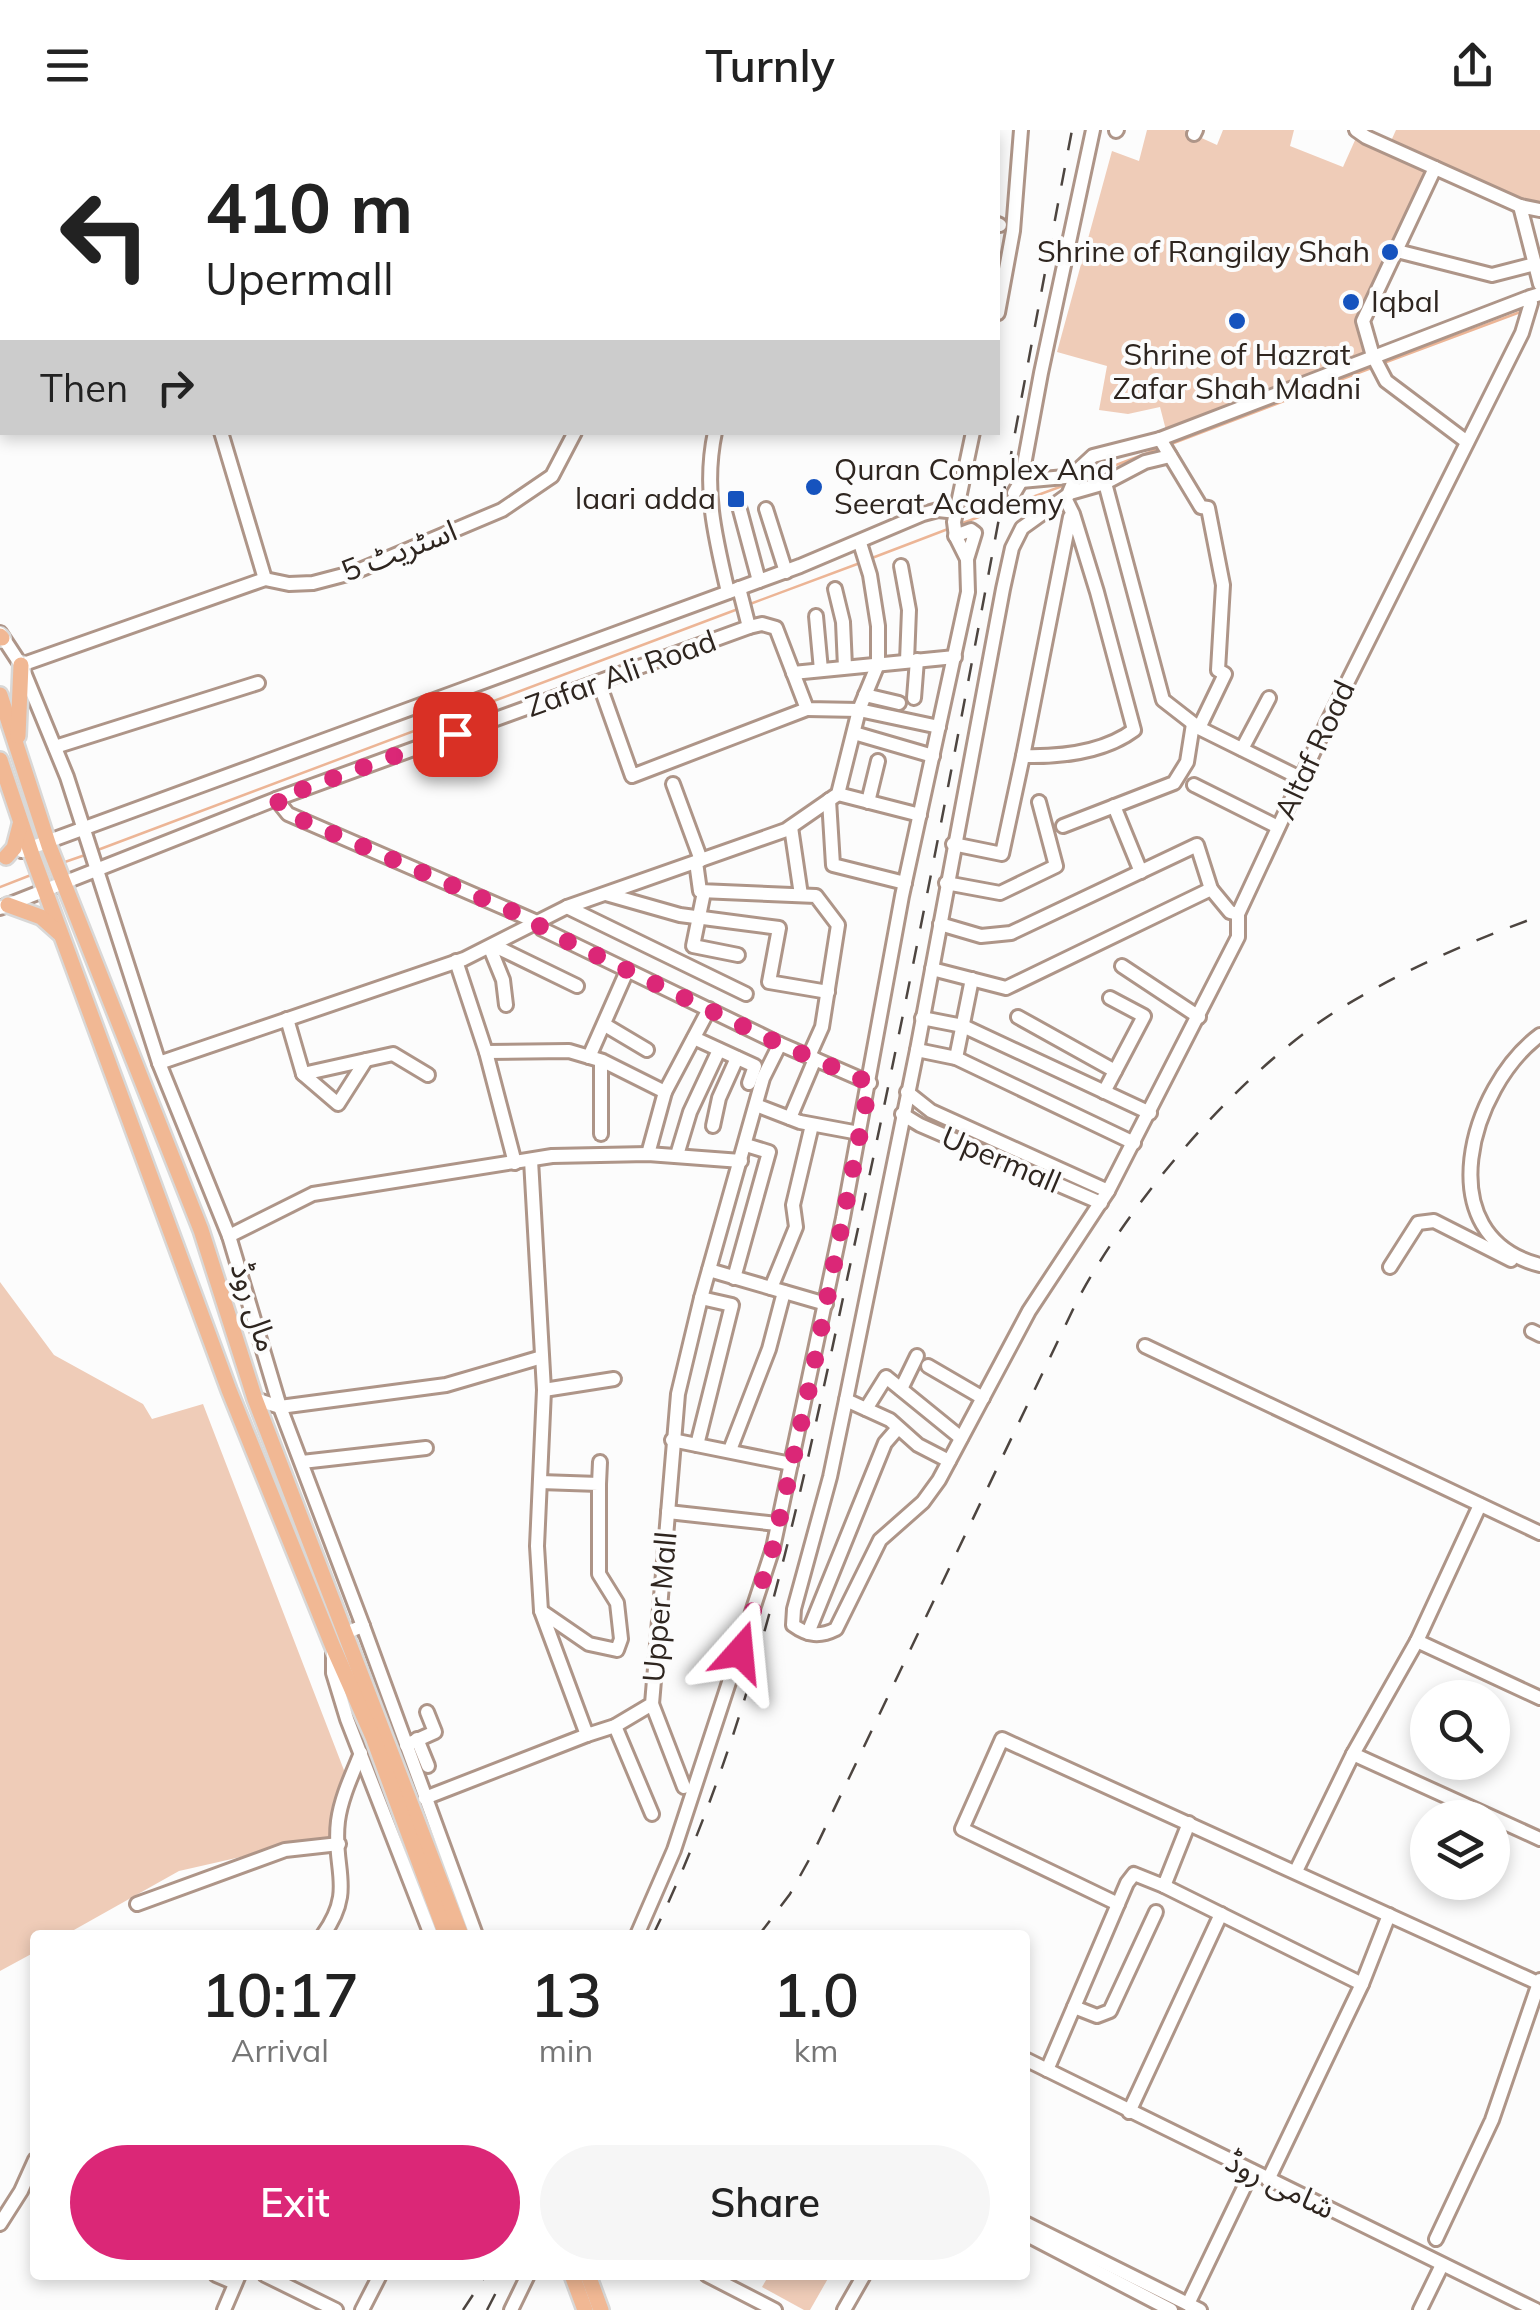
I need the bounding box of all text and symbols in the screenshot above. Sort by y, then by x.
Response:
text: Turnly [705,37,835,93]
icon: menu [40,38,95,93]
icon: share [1445,38,1500,93]
text: 410 m [205,163,413,251]
icon: left [40,170,170,300]
place label: Shrine of Rangilay Shah [1037,232,1370,270]
marker: Shrine of Rangilay Shah [1379,241,1401,263]
text: Upermall [205,250,394,306]
place label: Iqbal [1371,282,1440,320]
marker: Iqbal [1340,291,1362,313]
marker: Shrine of Hazrat Zafar Shah Madni [1226,310,1248,332]
place label: Shrine of Hazrat Zafar Shah Madni [1113,335,1361,407]
icon: right [148,360,203,415]
text: Then [40,364,128,412]
place label: Quran Complex And Seerat Academy [834,450,1114,522]
marker: Quran Complex And Seerat Academy [803,476,825,498]
place label: laari adda [575,479,716,517]
marker: laari adda [725,488,747,510]
street label: اسٹریٹ 5 [336,511,462,589]
street label: Zafar Ali Road [520,621,721,725]
street label: Altaf Road [1265,674,1363,825]
pin [413,692,498,777]
icon: arrive [428,707,483,762]
street label: Upermall [936,1117,1067,1201]
street label: مال روڈ [223,1257,287,1356]
street label: Upper Mall [633,1530,685,1684]
position arrow [688,1600,792,1704]
map controls [1410,1680,1510,1900]
button: search [1410,1680,1510,1780]
button: layers [1410,1800,1510,1900]
text: 10:17 [201,1957,359,2032]
text: 13 [530,1957,602,2032]
text: 1.0 [773,1957,859,2032]
text: Arrival [231,2030,329,2070]
text: min [539,2030,593,2070]
text: km [794,2030,838,2070]
street label: شامی روڈ [1220,2141,1341,2227]
button: Exit [70,2145,520,2260]
button: Share [540,2145,990,2260]

